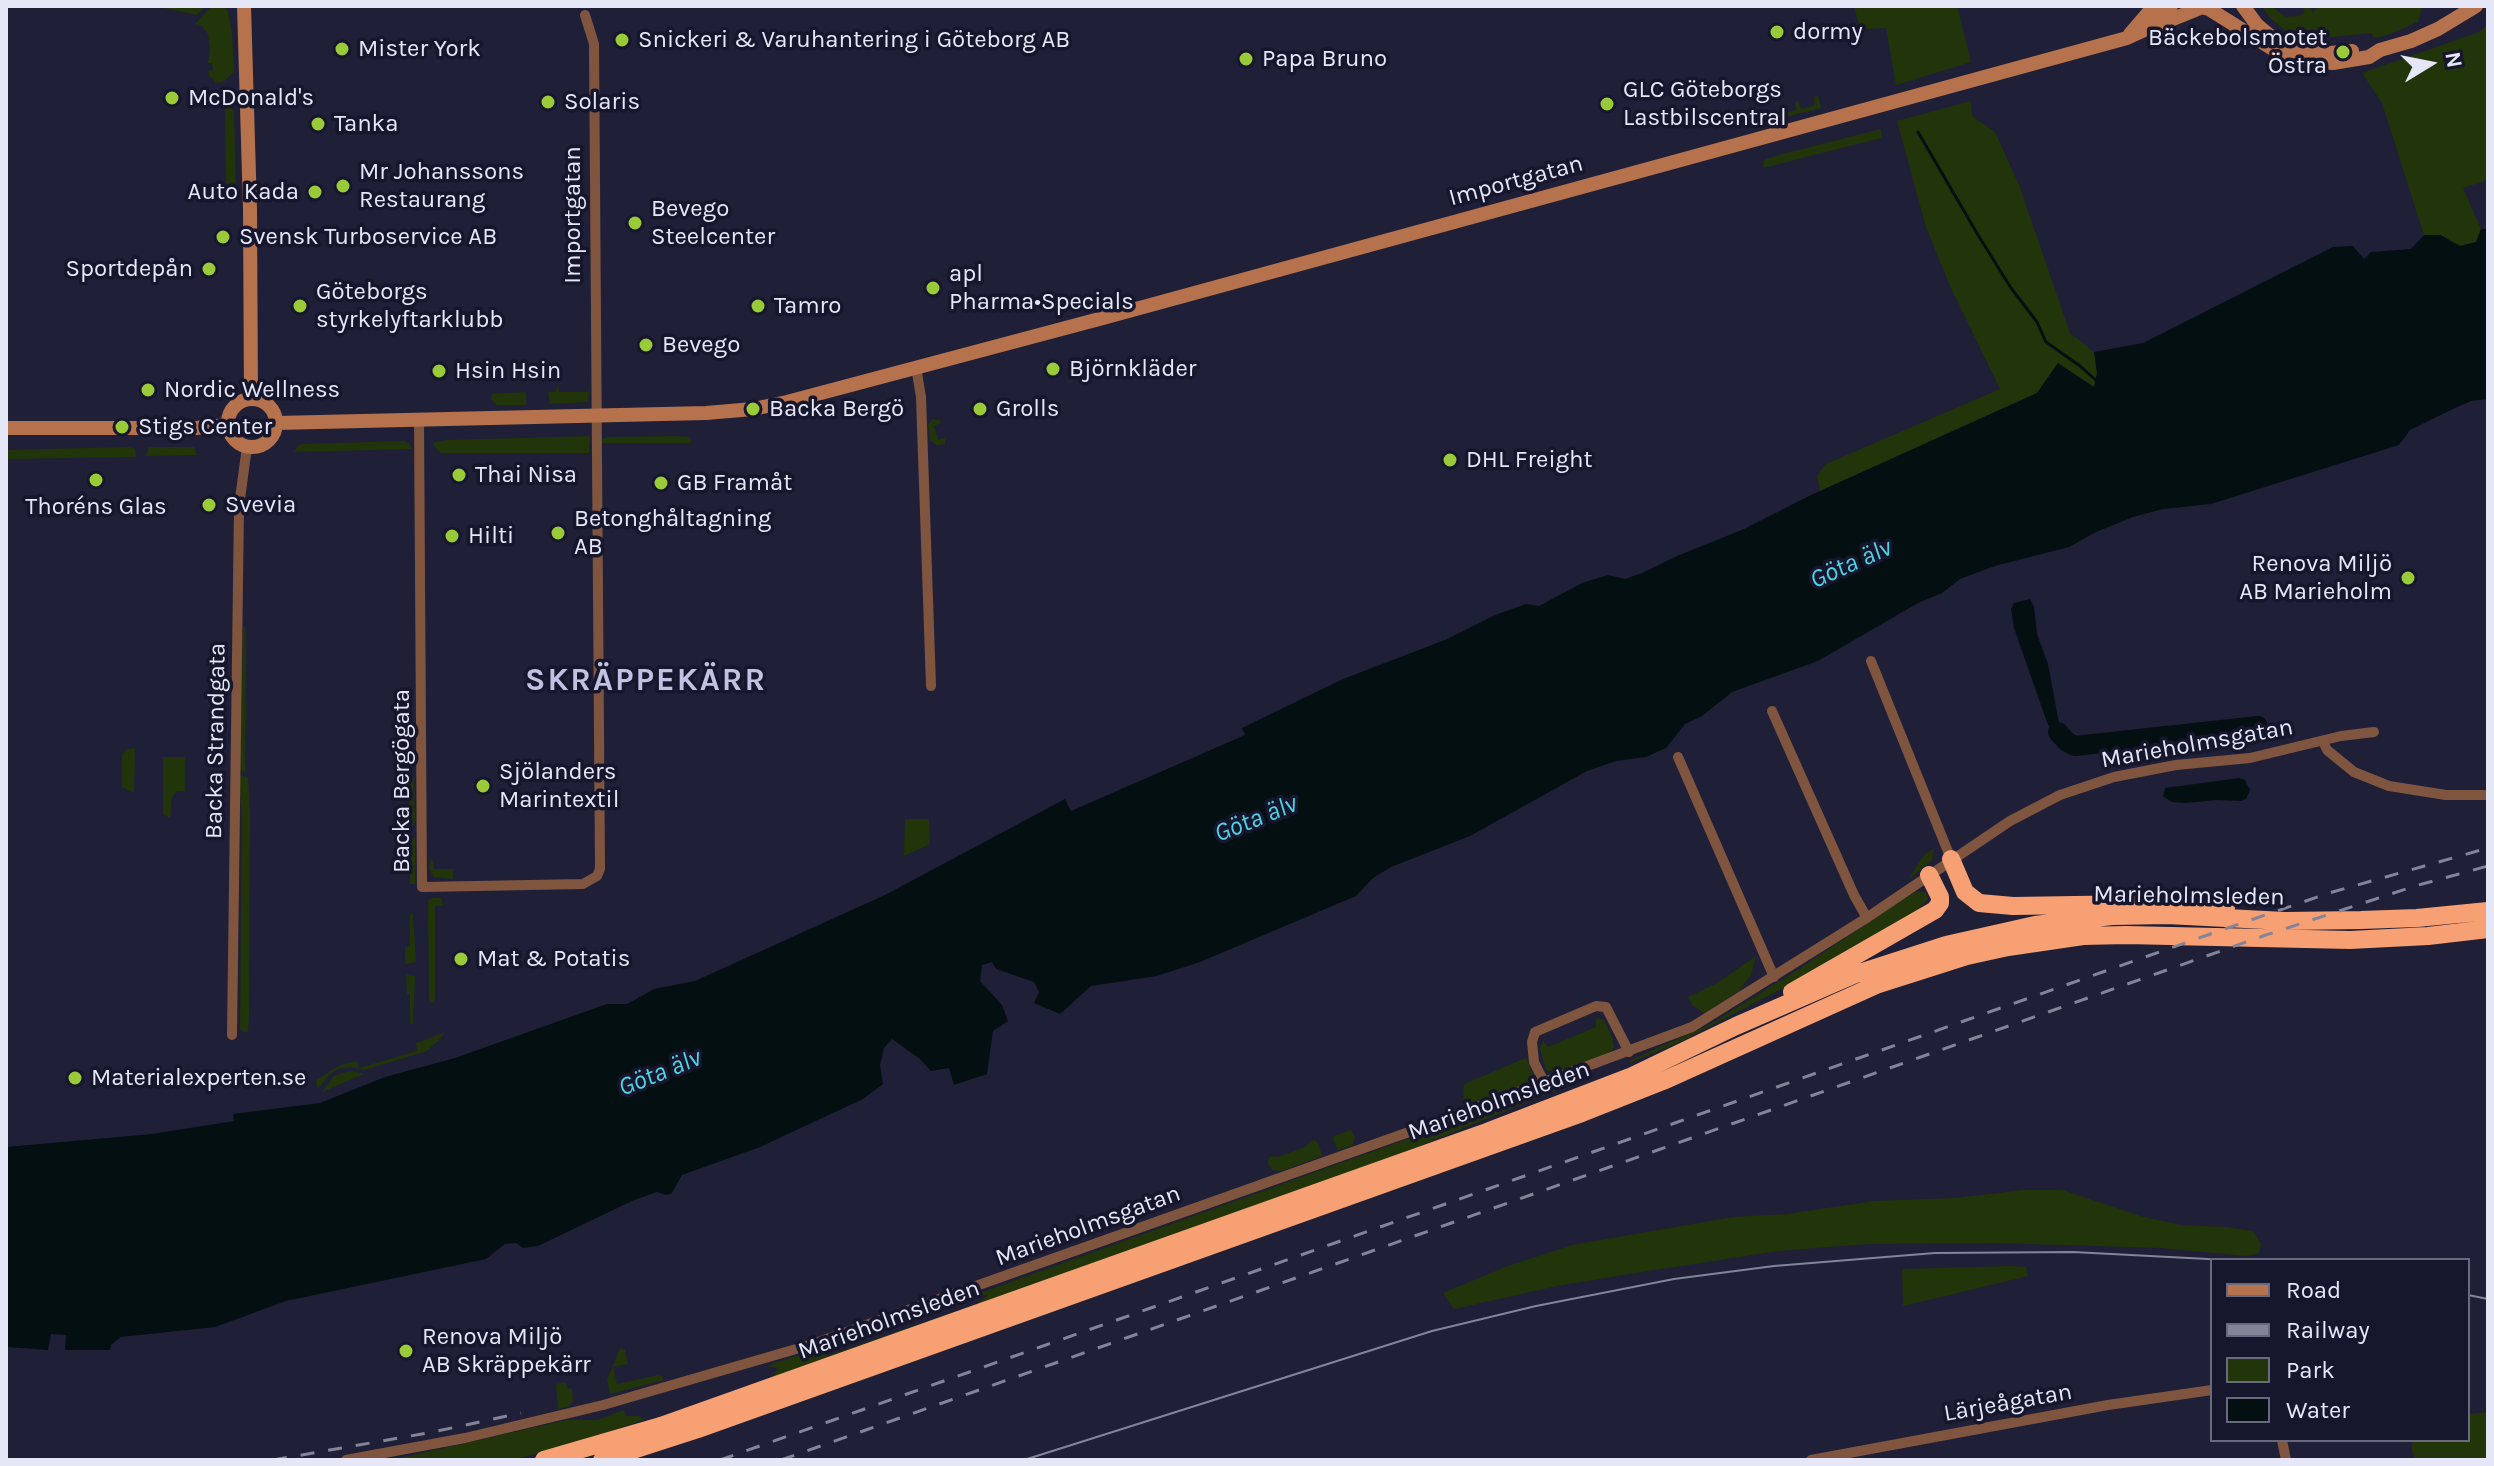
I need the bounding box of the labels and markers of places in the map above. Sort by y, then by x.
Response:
place label: dormy [1793,18,1863,46]
marker: dormy [1768,23,1786,41]
place label: Bäckebolsmotet Östra [2148,24,2327,80]
place label: Snickeri & Varuhantering i Göteborg AB [638,26,1070,54]
marker: Snickeri & Varuhantering i Göteborg AB [613,31,631,49]
place label: Mister York [358,35,481,63]
marker: Mister York [333,40,351,58]
marker: Bäckebolsmotet Östra [2334,43,2352,61]
place label: Papa Bruno [1262,45,1387,73]
marker: Papa Bruno [1237,50,1255,68]
place label: GLC Göteborgs Lastbilscentral [1623,76,1787,132]
place label: McDonald's [188,84,314,112]
place label: Solaris [564,88,640,116]
marker: McDonald's [163,89,181,107]
marker: Solaris [539,93,557,111]
marker: GLC Göteborgs Lastbilscentral [1598,95,1616,113]
place label: Tanka [334,110,398,138]
marker: Tanka [309,115,327,133]
place label: Mr Johanssons Restaurang [359,158,524,214]
marker: Mr Johanssons Restaurang [334,177,352,195]
place label: Auto Kada [188,178,299,206]
marker: Auto Kada [306,183,324,201]
place label: Bevego Steelcenter [651,195,775,251]
marker: Bevego Steelcenter [626,214,644,232]
place label: Svensk Turboservice AB [239,223,497,251]
marker: Svensk Turboservice AB [214,228,232,246]
place label: Sportdepån [65,255,193,283]
marker: Sportdepån [200,260,218,278]
place label: apl Pharma•Specials [949,260,1134,316]
place label: Göteborgs styrkelyftarklubb [316,278,504,334]
marker: apl Pharma•Specials [924,279,942,297]
place label: Tamro [774,292,841,320]
marker: Göteborgs styrkelyftarklubb [291,297,309,315]
marker: Tamro [749,297,767,315]
place label: Bevego [662,331,740,359]
marker: Bevego [637,336,655,354]
place label: Björnkläder [1069,355,1196,383]
place label: Hsin Hsin [455,357,561,385]
marker: Björnkläder [1044,360,1062,378]
marker: Hsin Hsin [430,362,448,380]
place label: Nordic Wellness [164,376,340,404]
marker: Nordic Wellness [139,381,157,399]
place label: Backa Bergö [769,395,904,423]
place label: Grolls [996,395,1059,423]
marker: Backa Bergö [744,400,762,418]
marker: Grolls [971,400,989,418]
place label: Stigs Center [138,413,272,441]
marker: Stigs Center [113,418,131,436]
place label: DHL Freight [1466,446,1593,474]
marker: DHL Freight [1441,451,1459,469]
place label: Thai Nisa [475,461,577,489]
marker: Thai Nisa [450,466,468,484]
place label: GB Framåt [677,469,792,497]
marker: Thoréns Glas [87,471,105,489]
marker: GB Framåt [652,474,670,492]
place label: Svevia [225,491,296,519]
place label: Thoréns Glas [25,493,167,521]
marker: Svevia [200,496,218,514]
place label: Betonghåltagning AB [574,505,771,561]
place label: Hilti [468,522,514,550]
marker: Betonghåltagning AB [549,524,567,542]
marker: Hilti [443,527,461,545]
place label: Renova Miljö AB Marieholm [2239,550,2392,606]
marker: Renova Miljö AB Marieholm [2399,569,2417,587]
place label: Sjölanders Marintextil [499,758,619,814]
marker: Sjölanders Marintextil [474,777,492,795]
place label: Mat & Potatis [477,945,630,973]
marker: Mat & Potatis [452,950,470,968]
place label: Materialexperten.se [91,1064,306,1092]
marker: Materialexperten.se [66,1069,84,1087]
place label: Renova Miljö AB Skräppekärr [422,1323,591,1379]
marker: Renova Miljö AB Skräppekärr [397,1342,415,1360]

